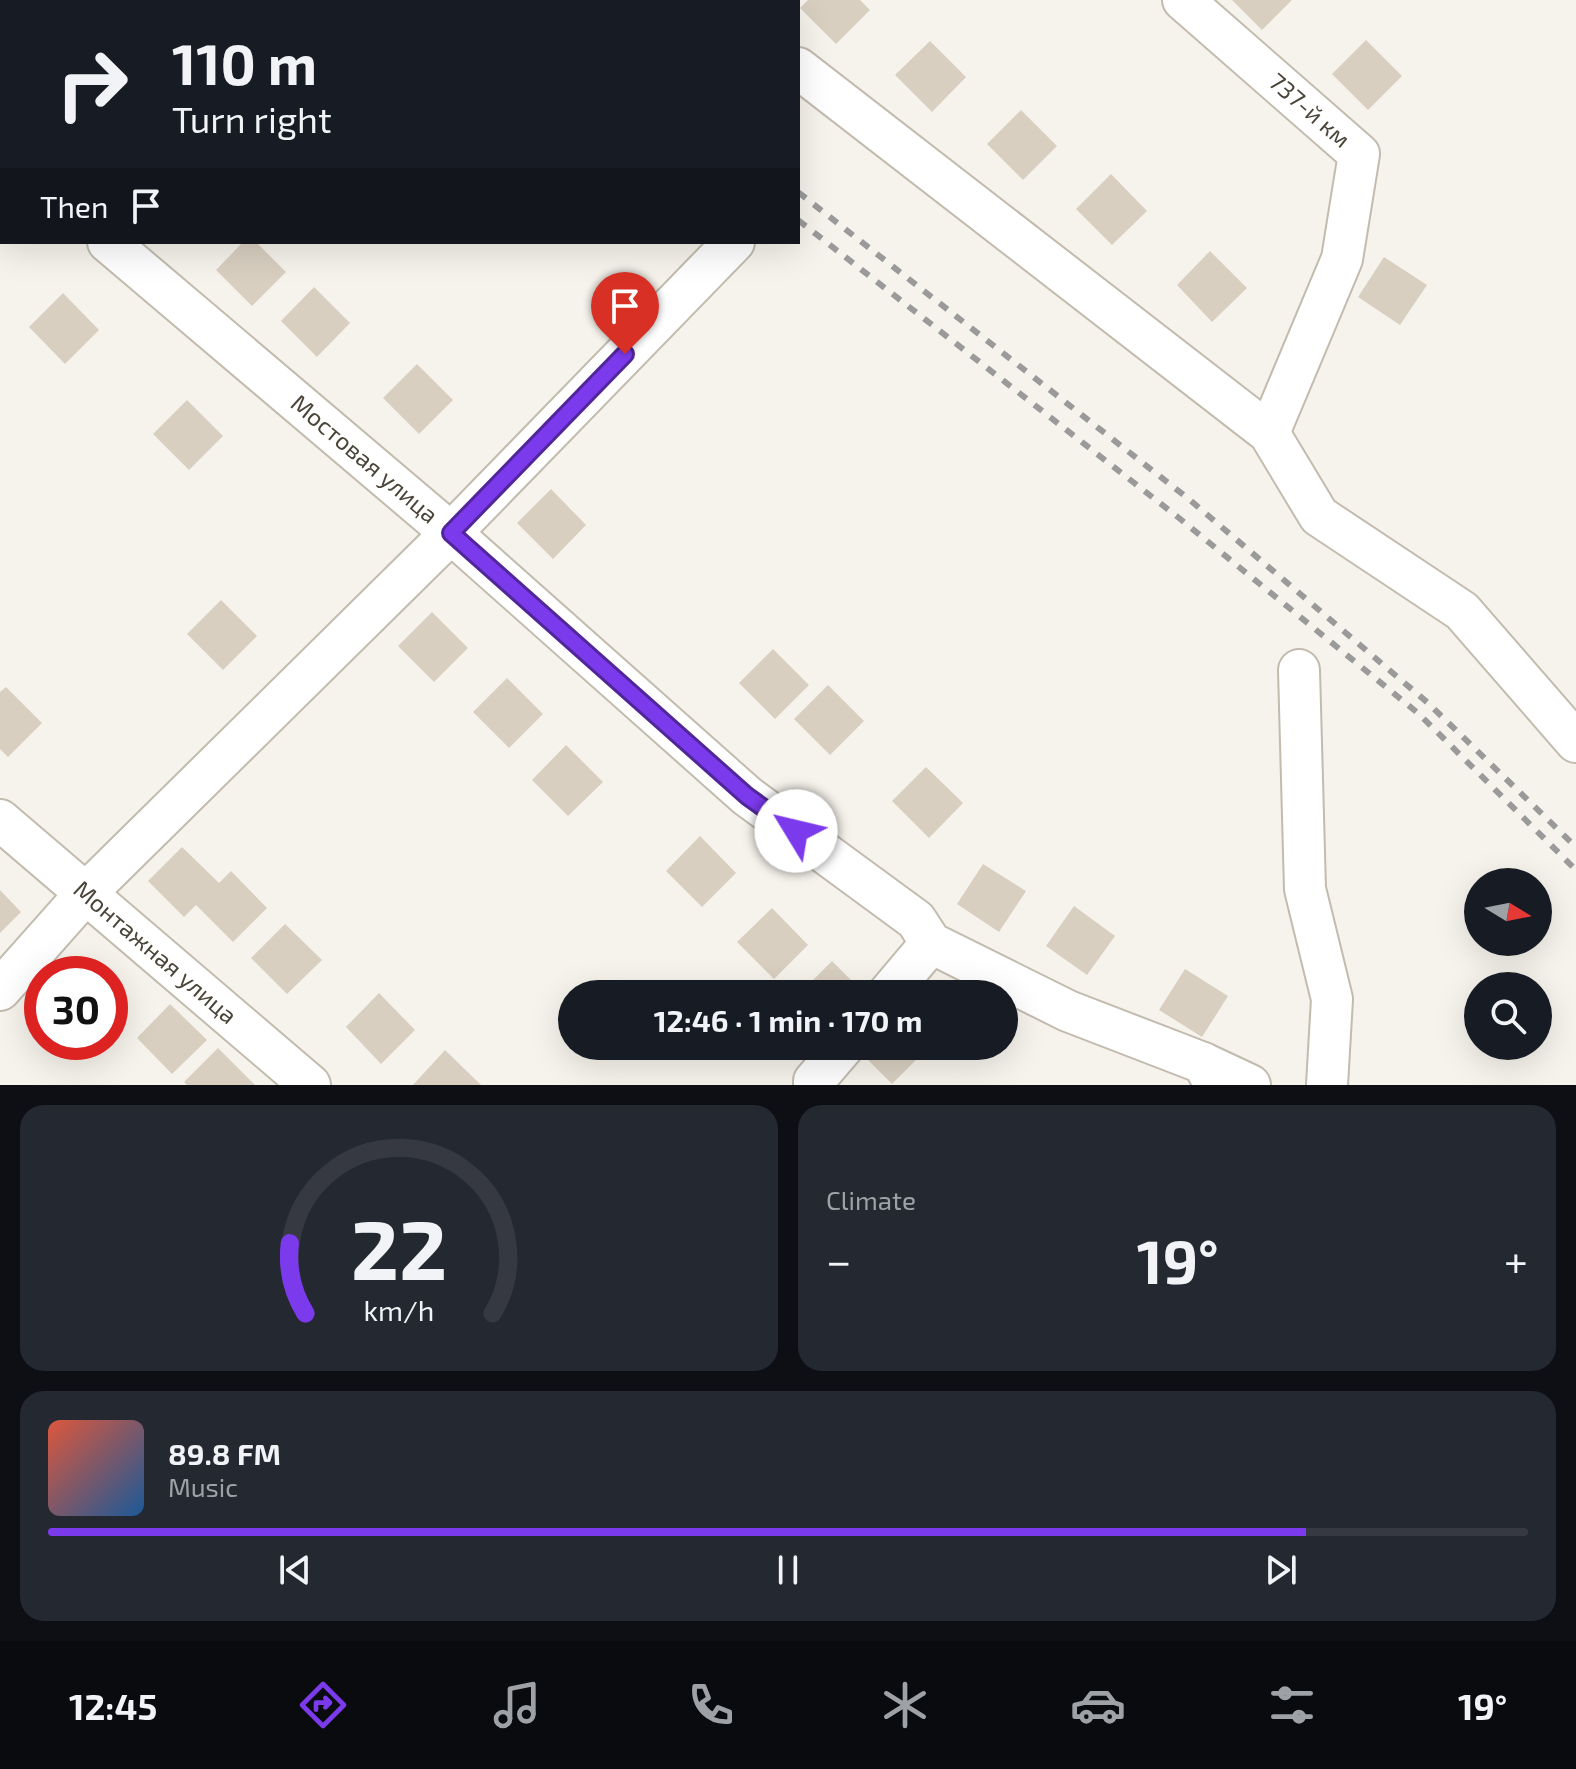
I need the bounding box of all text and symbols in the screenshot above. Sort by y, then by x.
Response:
text: 110 m [172,29,317,96]
icon: right [40,32,144,136]
street label: 737-й км [1264,66,1357,153]
text: Turn right [172,97,332,140]
icon: arrive [124,184,168,228]
text: Then [40,188,108,224]
pin [591,272,659,354]
icon: arrive [603,284,647,328]
street label: Мостовая улица [286,388,445,529]
position arrow [754,789,838,873]
north arrow [1464,868,1552,956]
map controls [1464,868,1552,1060]
street label: Монтажная улица [69,874,244,1029]
speed limit sign: 30 [24,956,128,1060]
button: search [1464,972,1552,1060]
text: 12:46 · 1 min · 170 m [654,1002,922,1038]
text: Climate [826,1184,916,1215]
text: 22 [351,1197,447,1297]
text: 19° [1137,1224,1219,1296]
text: − [826,1233,852,1286]
text: + [1504,1233,1528,1286]
text: km/h [364,1292,434,1327]
text: 89.8 FM [168,1435,281,1471]
text: Music [168,1471,238,1502]
icon: previous [273,1548,317,1592]
icon: pause [766,1548,810,1592]
icon: next [1259,1548,1303,1592]
icon: directions [295,1677,351,1733]
icon: music [489,1677,545,1733]
icon: phone [683,1677,739,1733]
icon: climate [877,1677,933,1733]
icon: car [1070,1677,1126,1733]
icon: filters [1264,1677,1320,1733]
text: 12:45 [69,1684,157,1727]
text: 19° [1458,1684,1507,1727]

